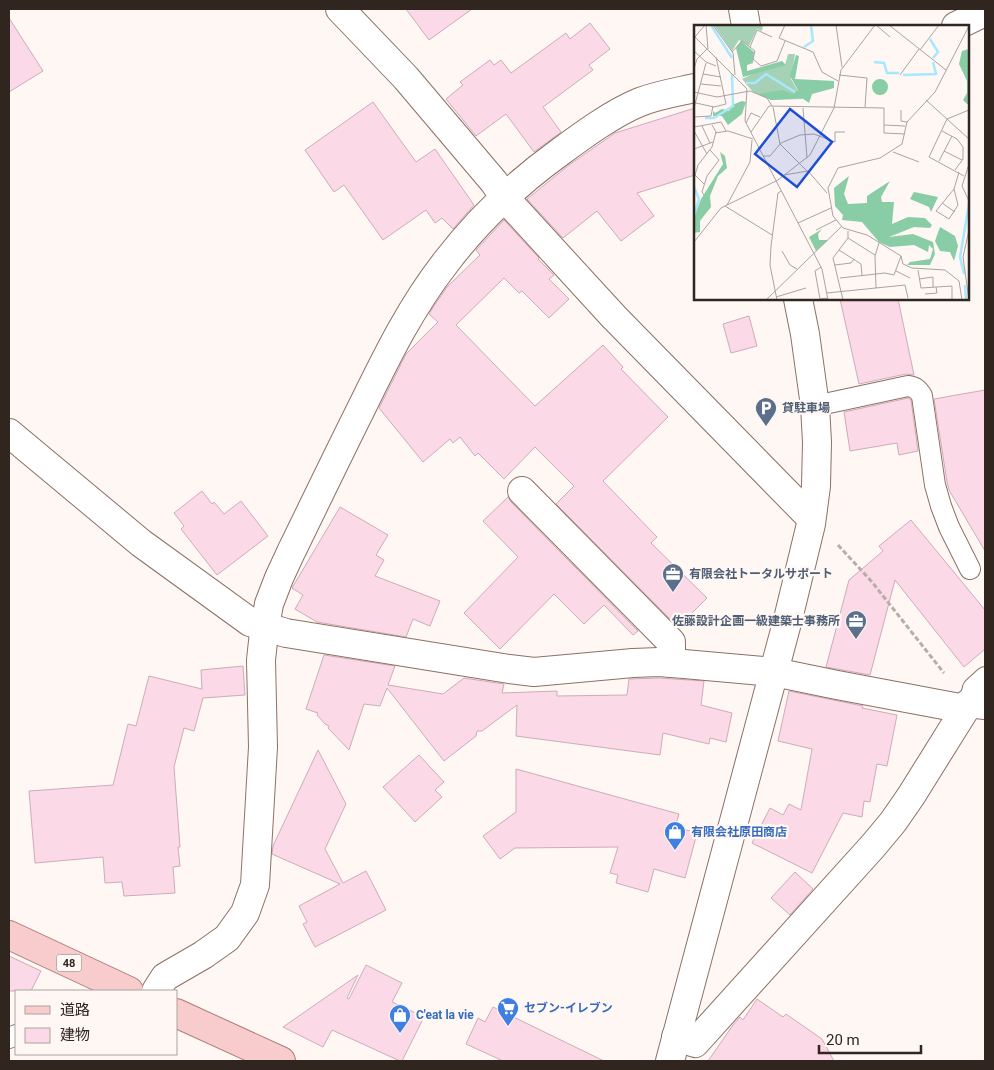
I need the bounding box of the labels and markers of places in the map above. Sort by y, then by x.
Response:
parking icon: 貸駐車場 [754,396,778,427]
place label: 貸駐車場 [782,401,830,415]
office icon: 有限会社トータルサポート [661,562,685,593]
place label: 有限会社トータルサポート [689,567,833,581]
office icon: 佐藤設計企画一級建築士事務所 [844,609,868,640]
place label: 佐藤設計企画一級建築士事務所 [672,614,840,628]
shop icon: 有限会社原田商店 [663,820,687,851]
place label: 有限会社原田商店 [691,825,787,839]
supermarket icon: セブン-イレブン [496,996,520,1027]
place label: セブン-イレブン [524,1001,613,1015]
shop icon: C'eat la vie [388,1003,412,1034]
place label: C'eat la vie [416,1008,474,1022]

